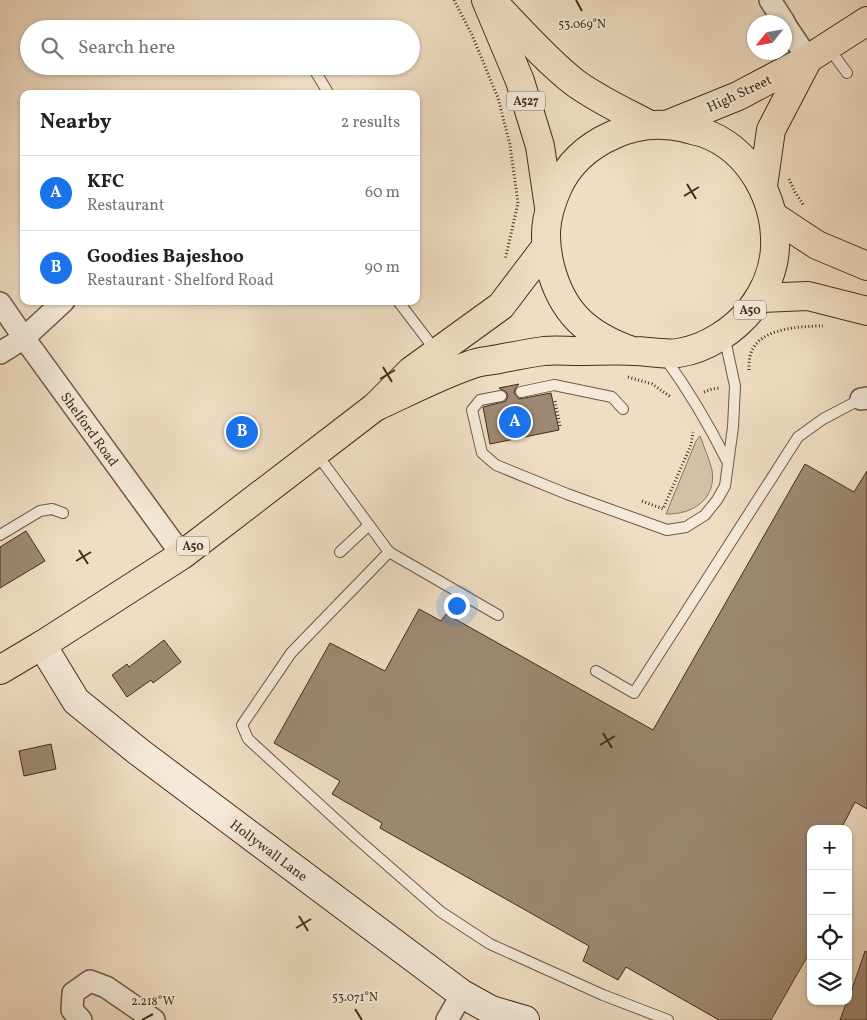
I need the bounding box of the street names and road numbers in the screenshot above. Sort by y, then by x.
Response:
street label: High Street [704,71,775,118]
road number: A527 [507,92,545,110]
road number: A50 [734,300,766,320]
street label: Shelford Road [55,389,122,471]
road number: A50 [177,536,209,556]
street label: Hollywall Lane [225,816,311,887]

